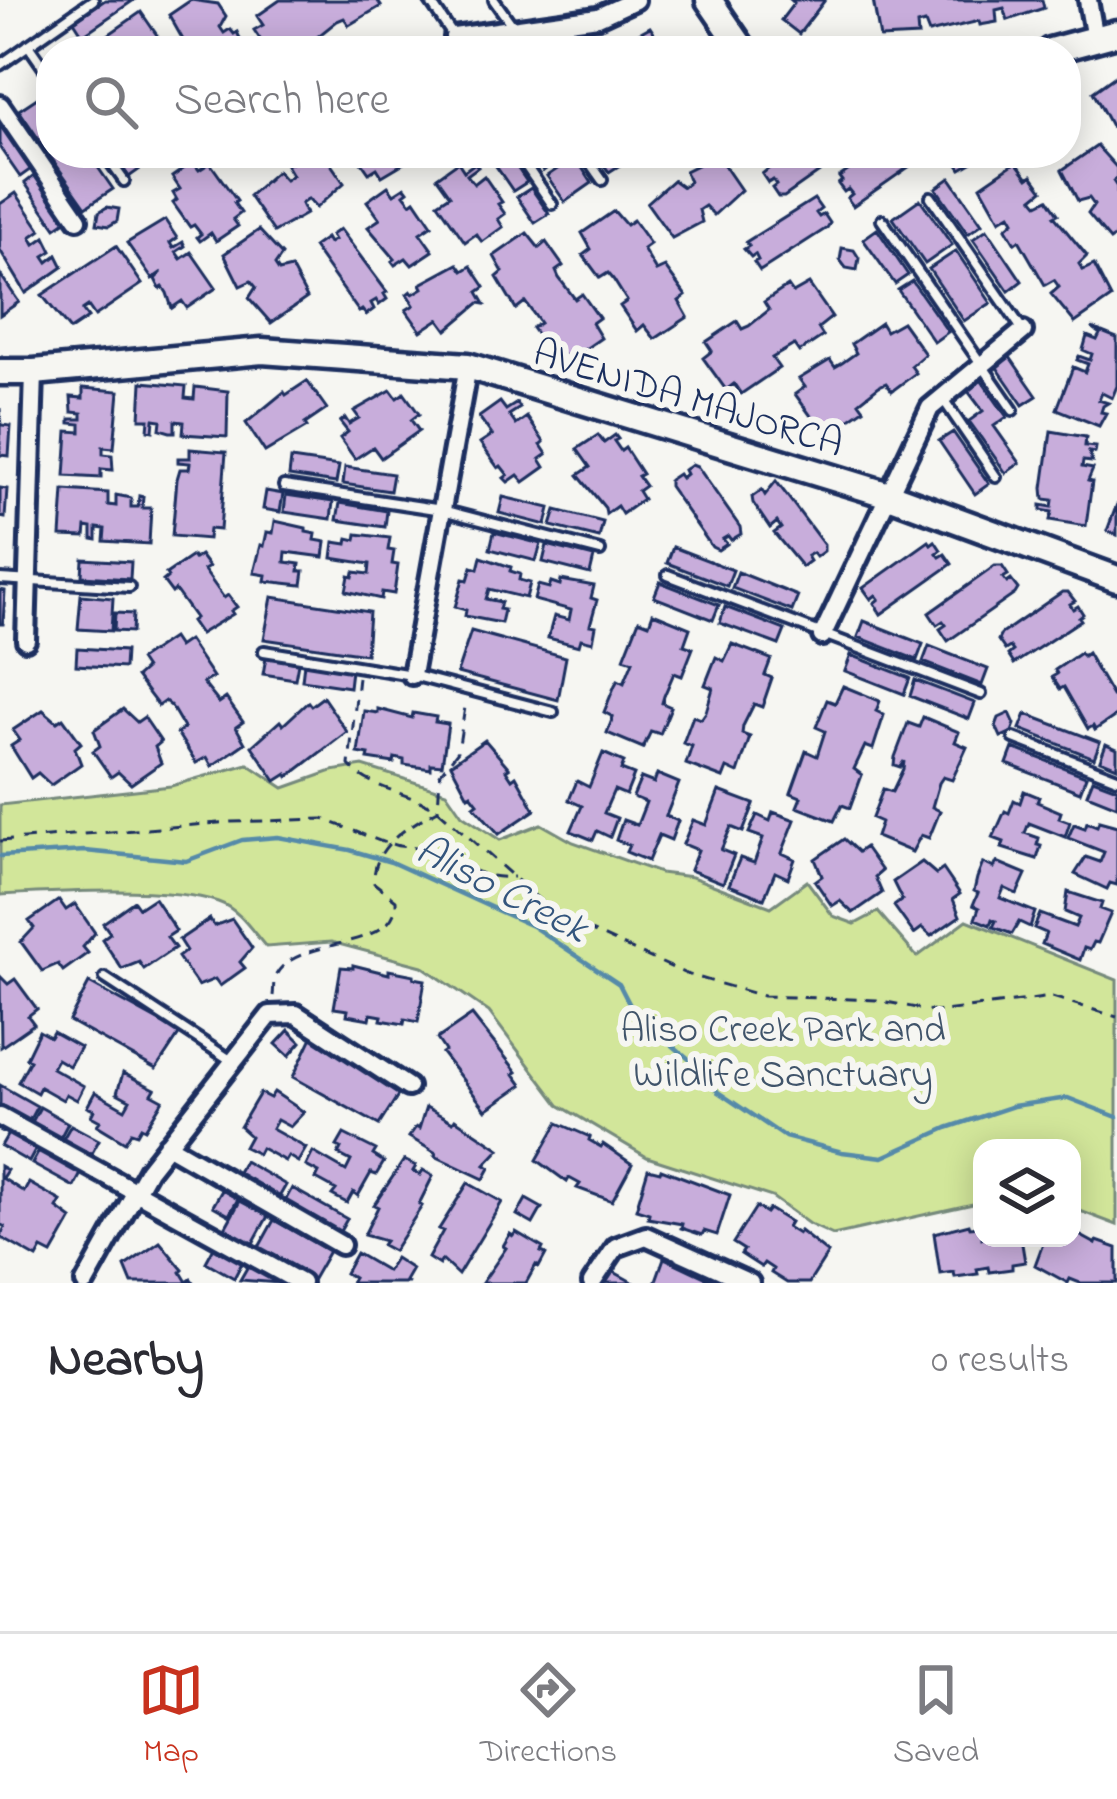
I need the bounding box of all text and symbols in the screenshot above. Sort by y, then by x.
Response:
search box [36,36,1081,168]
icon: search [78,69,144,135]
text: Search here [174,69,390,135]
street label: AVENIDA MAJORCA [526,326,850,475]
water label: Aliso Creek [404,822,599,961]
park label: Aliso Creek Park and Wildlife Sanctuary [620,1003,946,1105]
map controls [973,1139,1081,1247]
button: layers [973,1139,1081,1247]
text: Nearby [48,1324,204,1399]
text: 0 results [931,1333,1069,1390]
tab: Map [138,1657,204,1777]
tab: Directions [480,1657,617,1777]
tab: Saved [893,1657,979,1777]

